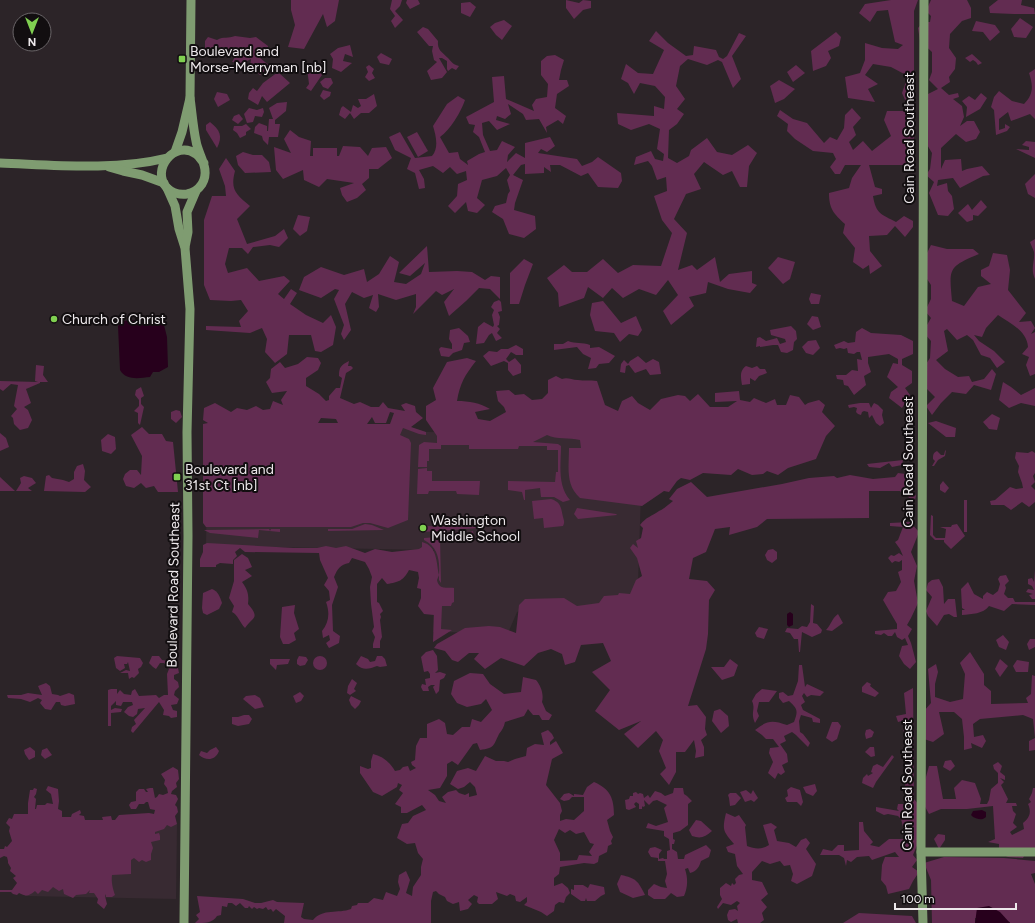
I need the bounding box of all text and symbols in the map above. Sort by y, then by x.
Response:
north arrow [12,12,52,52]
text: N [28,35,36,48]
place label: Boulevard and Morse-Merryman [nb] [190,43,326,76]
marker: Boulevard and Morse-Merryman [nb] [177,54,187,64]
street label: Cain Road Southeast [901,72,918,204]
place label: Church of Christ [62,311,166,328]
marker: Church of Christ [49,314,59,324]
street label: Cain Road Southeast [900,396,917,528]
place label: Boulevard and 31st Ct [nb] [185,461,274,494]
marker: Boulevard and 31st Ct [nb] [172,472,182,482]
street label: Boulevard Road Southeast [164,502,183,668]
place label: Washington Middle School [431,512,520,545]
marker: Washington Middle School [418,523,428,533]
street label: Cain Road Southeast [899,719,916,851]
scale bar [895,885,1016,911]
text: 100 m [901,892,935,906]

